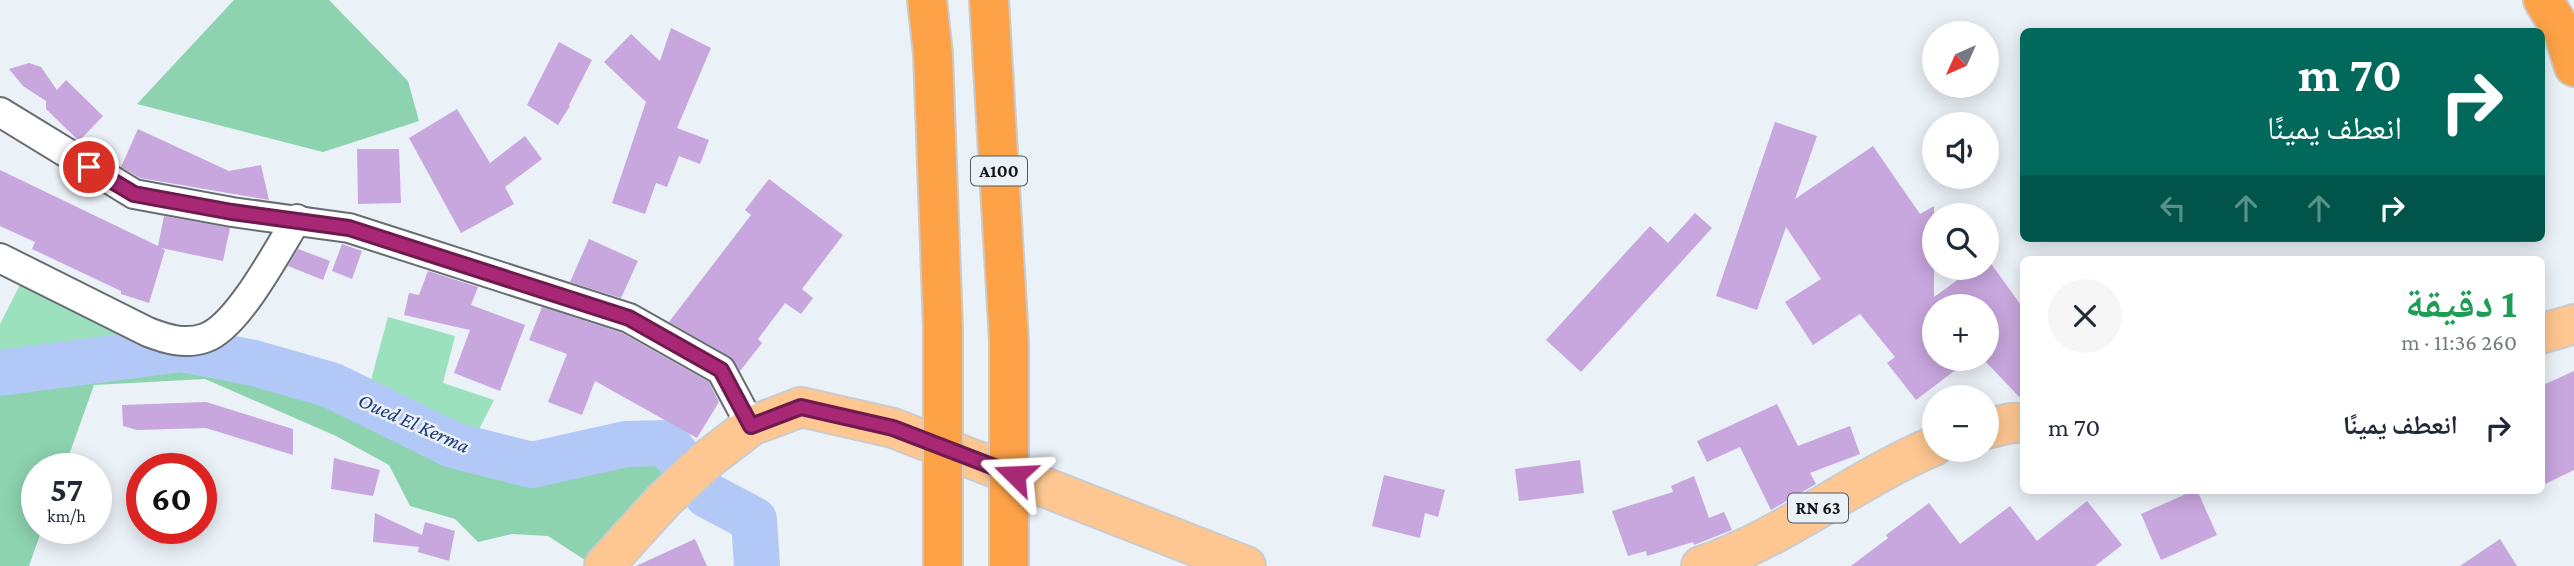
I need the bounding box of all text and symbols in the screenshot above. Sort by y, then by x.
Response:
north arrow [1922,21,1998,98]
map controls [1922,21,1999,462]
text: 70 m [2298,47,2402,102]
icon: right [2426,56,2517,147]
text: انعطف يمينًا [2267,110,2402,146]
button: sound [1922,112,1999,189]
pin [59,137,119,197]
icon: arrive [70,148,108,186]
road number: A100 [971,156,1027,186]
icon: left [2154,189,2192,227]
icon: ahead [2227,189,2265,227]
icon: ahead [2300,189,2338,227]
icon: right [2373,189,2411,227]
button: search [1922,203,1999,280]
button: close [2048,279,2122,353]
text: 1 دقيقة [2405,279,2517,326]
button: + [1922,294,1999,371]
text: 260 m · 11:36 [2401,329,2517,355]
button: − [1922,385,1999,462]
water label: Oued El Kerma [355,388,473,458]
icon: right [2479,409,2517,447]
text: انعطف يمينًا [2343,411,2458,440]
text: 70 m [2048,413,2100,442]
position arrow [978,438,1052,512]
speed limit sign: 60 [126,453,217,544]
text: 57 [50,470,83,509]
road number: RN 63 [1788,494,1848,522]
text: km/h [47,506,86,526]

